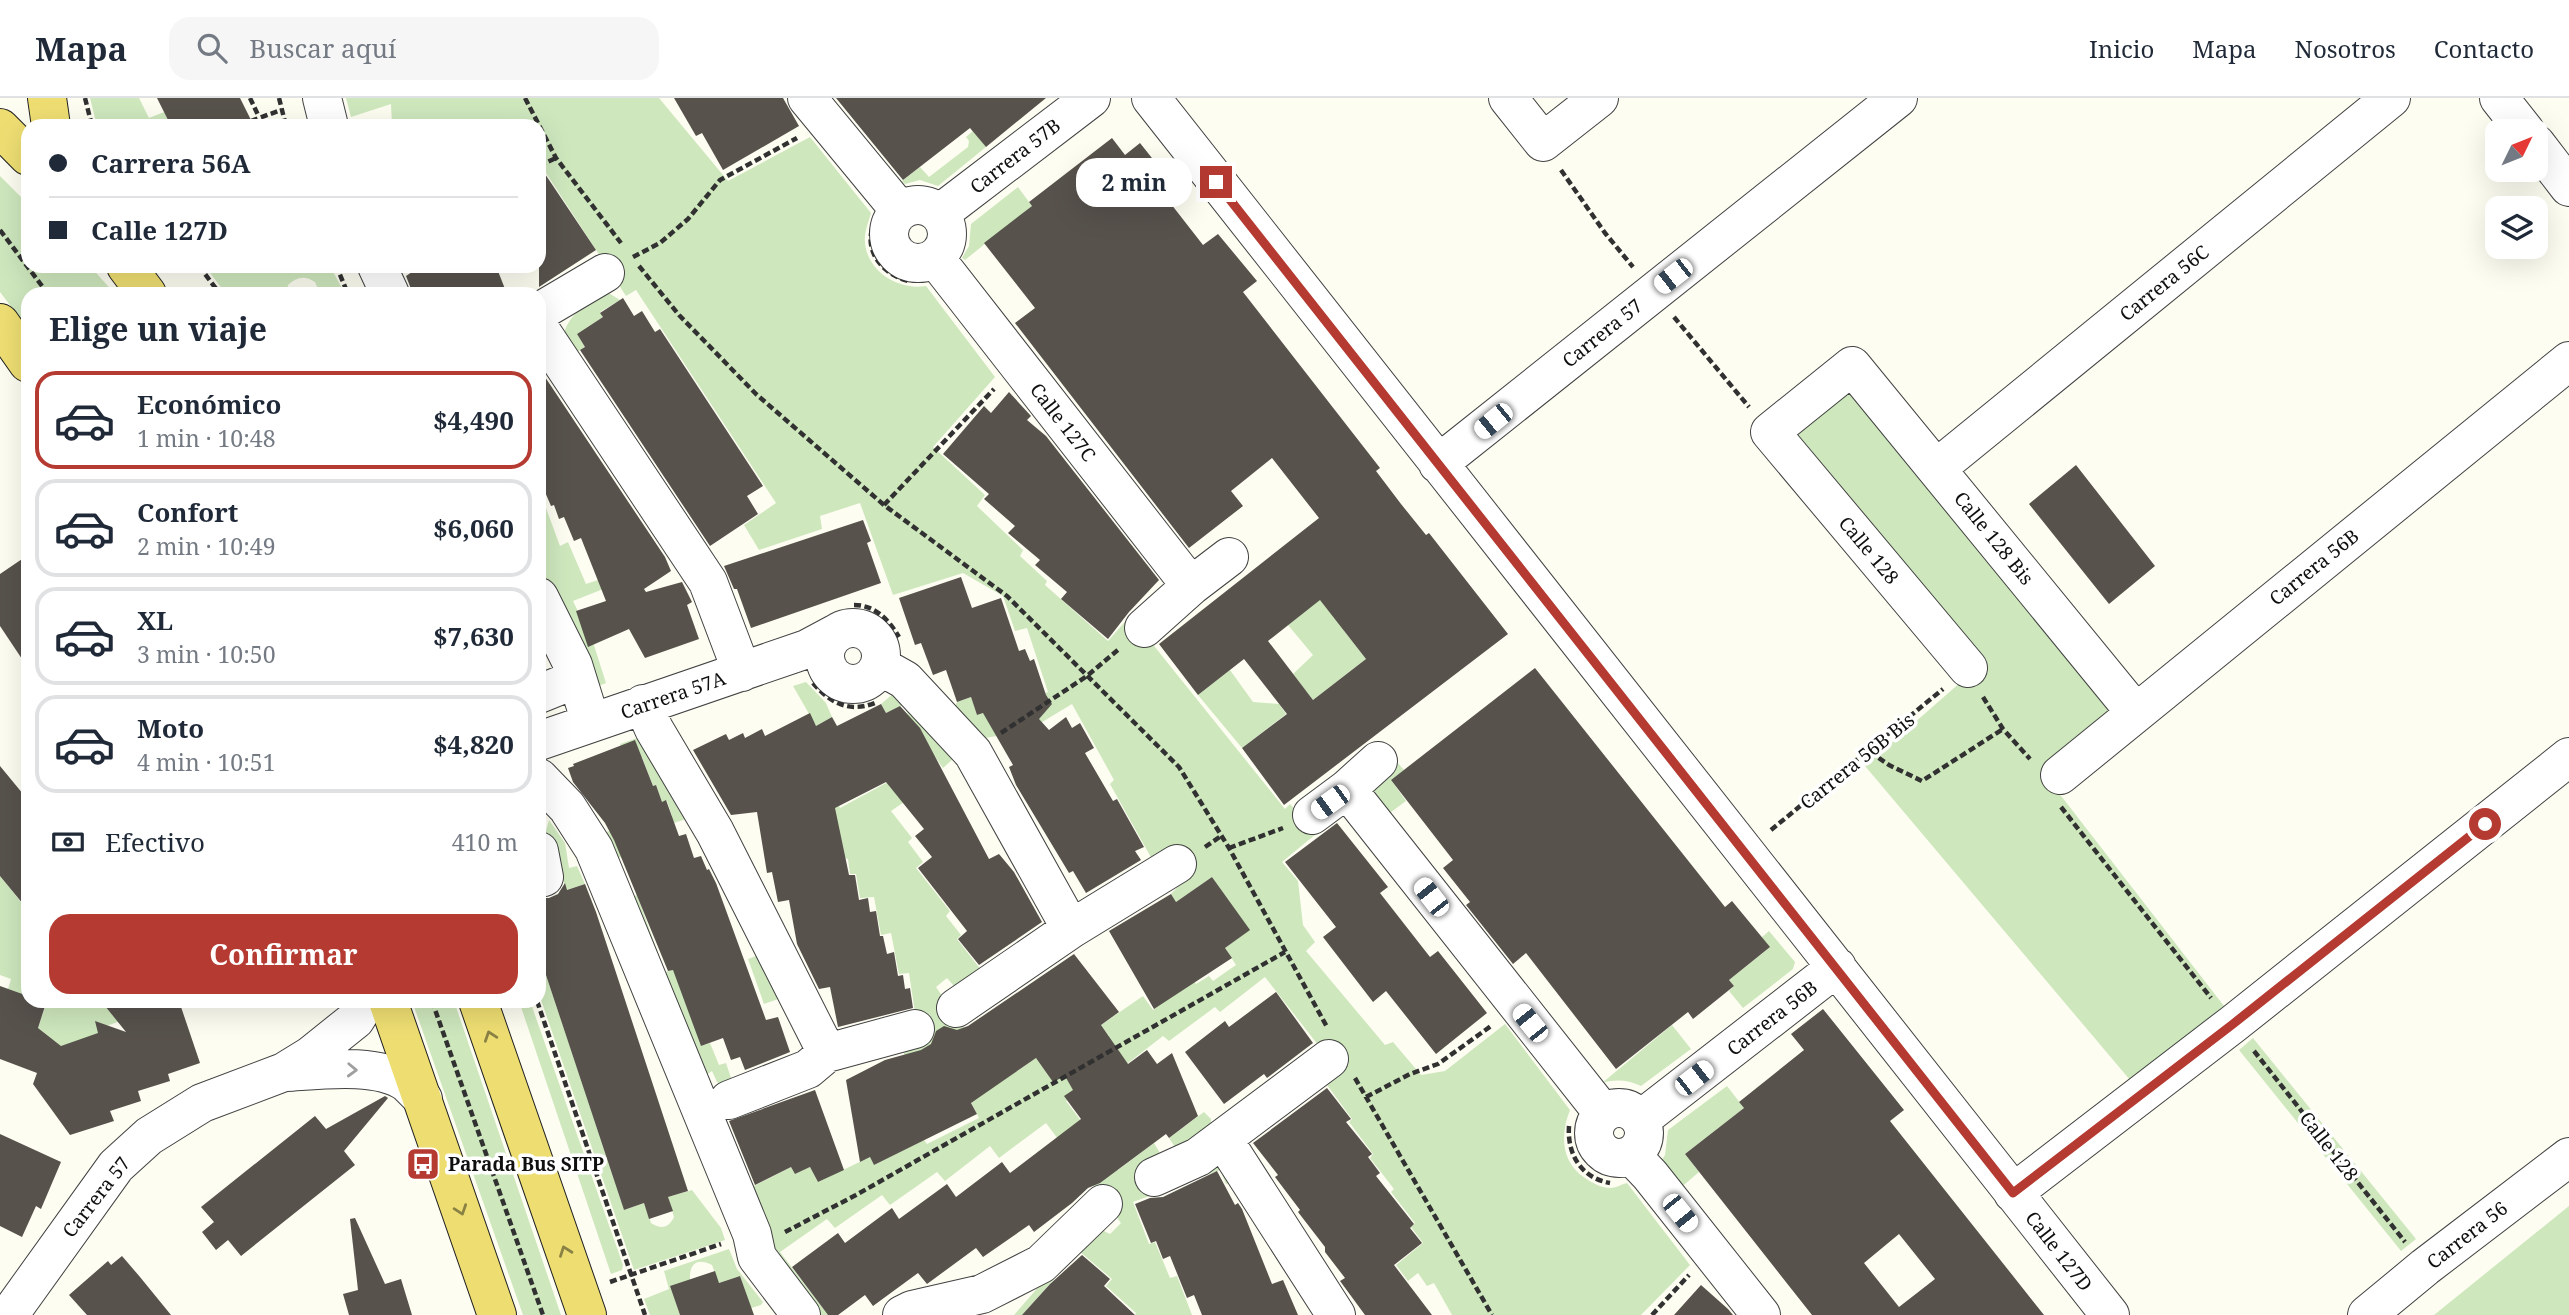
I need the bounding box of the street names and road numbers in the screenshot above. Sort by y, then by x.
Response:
street label: Carrera 57B [964,112,1066,200]
street label: Carrera 56C [2114,239,2214,327]
street label: Carrera 57 [1557,293,1647,373]
street label: Calle 127C [1024,377,1102,467]
street label: Calle 128 Bis [1948,486,2040,590]
street label: Calle 128 [1833,511,1905,589]
street label: Carrera 56B [2264,523,2364,611]
street label: Carrera 57A [617,665,729,725]
street label: Carrera 56B Bis [1794,707,1920,815]
street label: Carrera 56B [1721,974,1823,1062]
street label: Calle 128 [2294,1106,2364,1186]
street label: Carrera 57 [56,1151,136,1243]
street label: Carrera 56 [2421,1195,2513,1275]
street label: Calle 127D [2020,1206,2098,1296]

